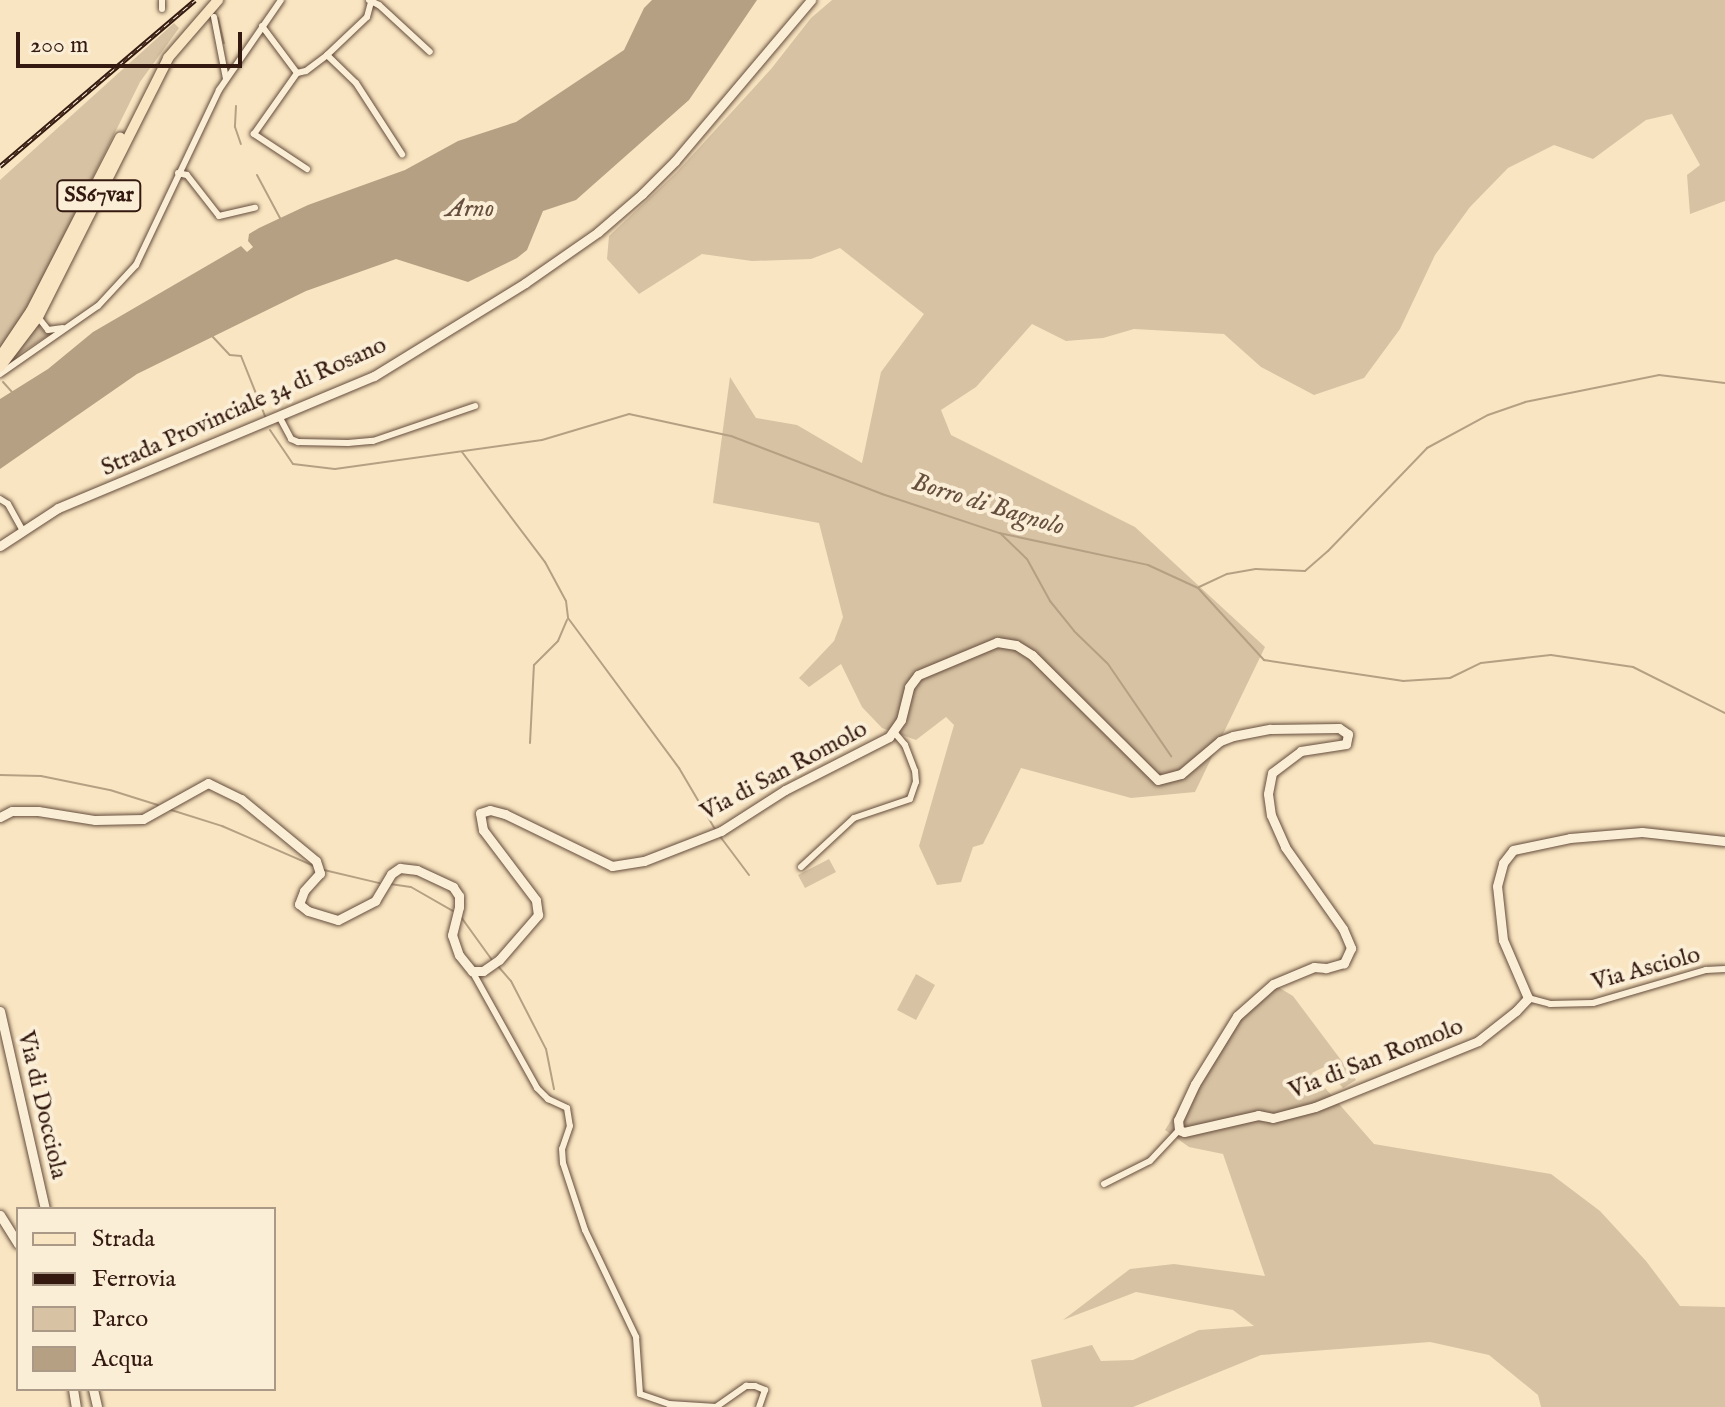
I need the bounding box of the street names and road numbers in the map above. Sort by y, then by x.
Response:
road number: SS67var [55,178,143,214]
street label: Strada Provinciale 34 di Rosano [97,331,391,483]
street label: Via di San Romolo [696,715,872,827]
street label: Via Asciolo [1589,941,1703,997]
street label: Via di San Romolo [1285,1012,1467,1106]
street label: Via di Docciola [11,1028,73,1182]

